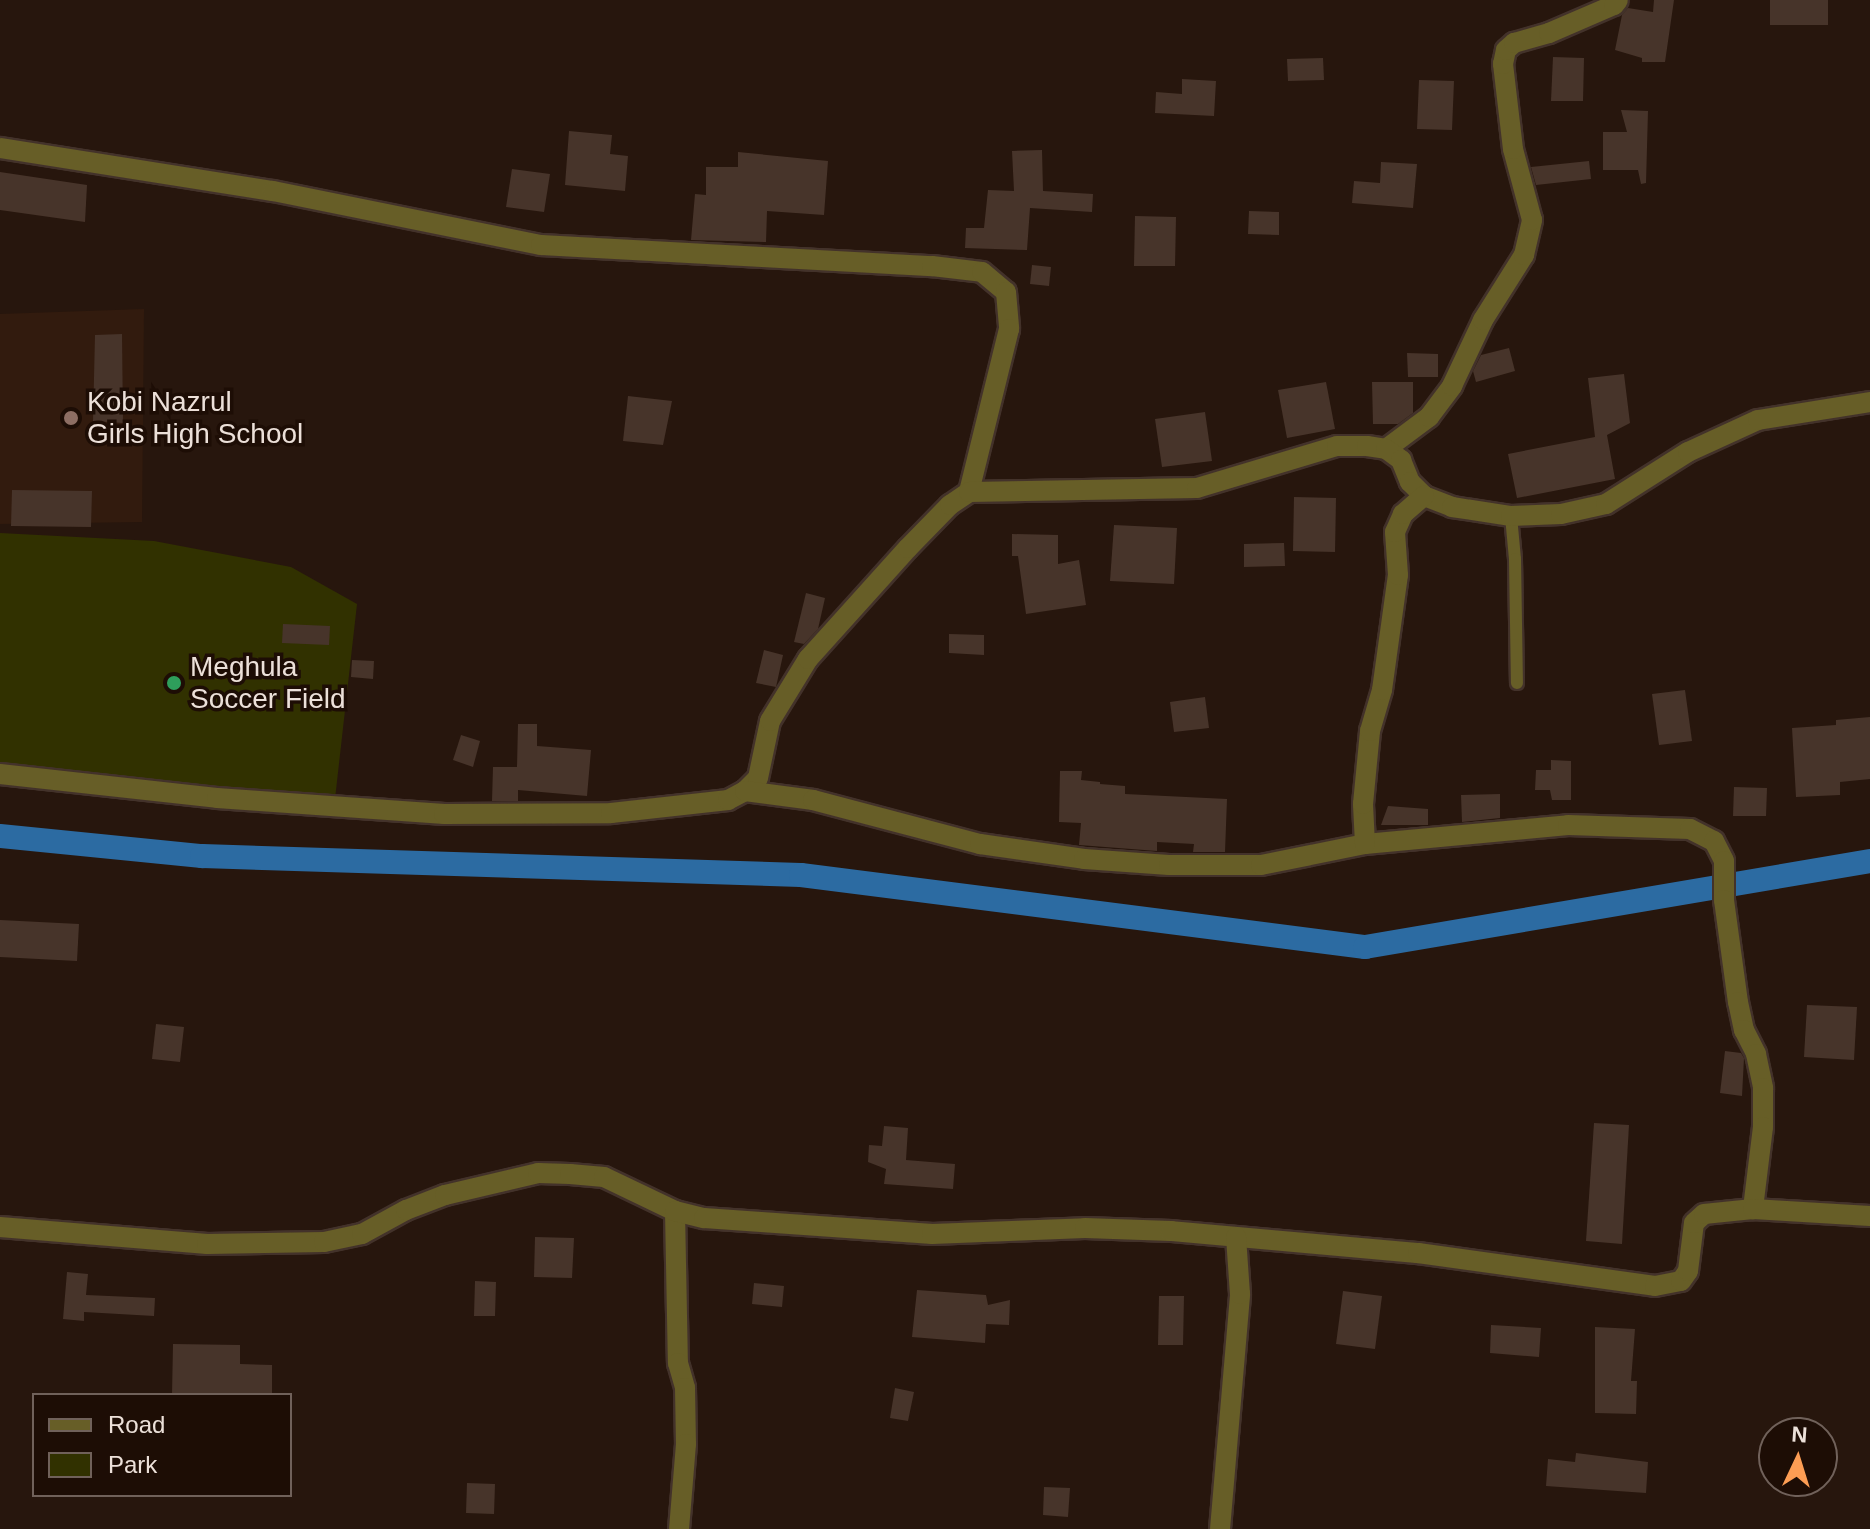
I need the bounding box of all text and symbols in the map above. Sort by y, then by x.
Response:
place label: Kobi Nazrul Girls High School [87,385,303,451]
marker: Kobi Nazrul Girls High School [62,409,80,427]
place label: Meghula Soccer Field [190,650,346,716]
marker: Meghula Soccer Field [165,674,183,692]
legend [32,1393,292,1497]
text: Road [108,1411,165,1438]
north arrow [1758,1417,1838,1497]
text: N [1791,1422,1808,1448]
text: Park [108,1451,157,1478]

